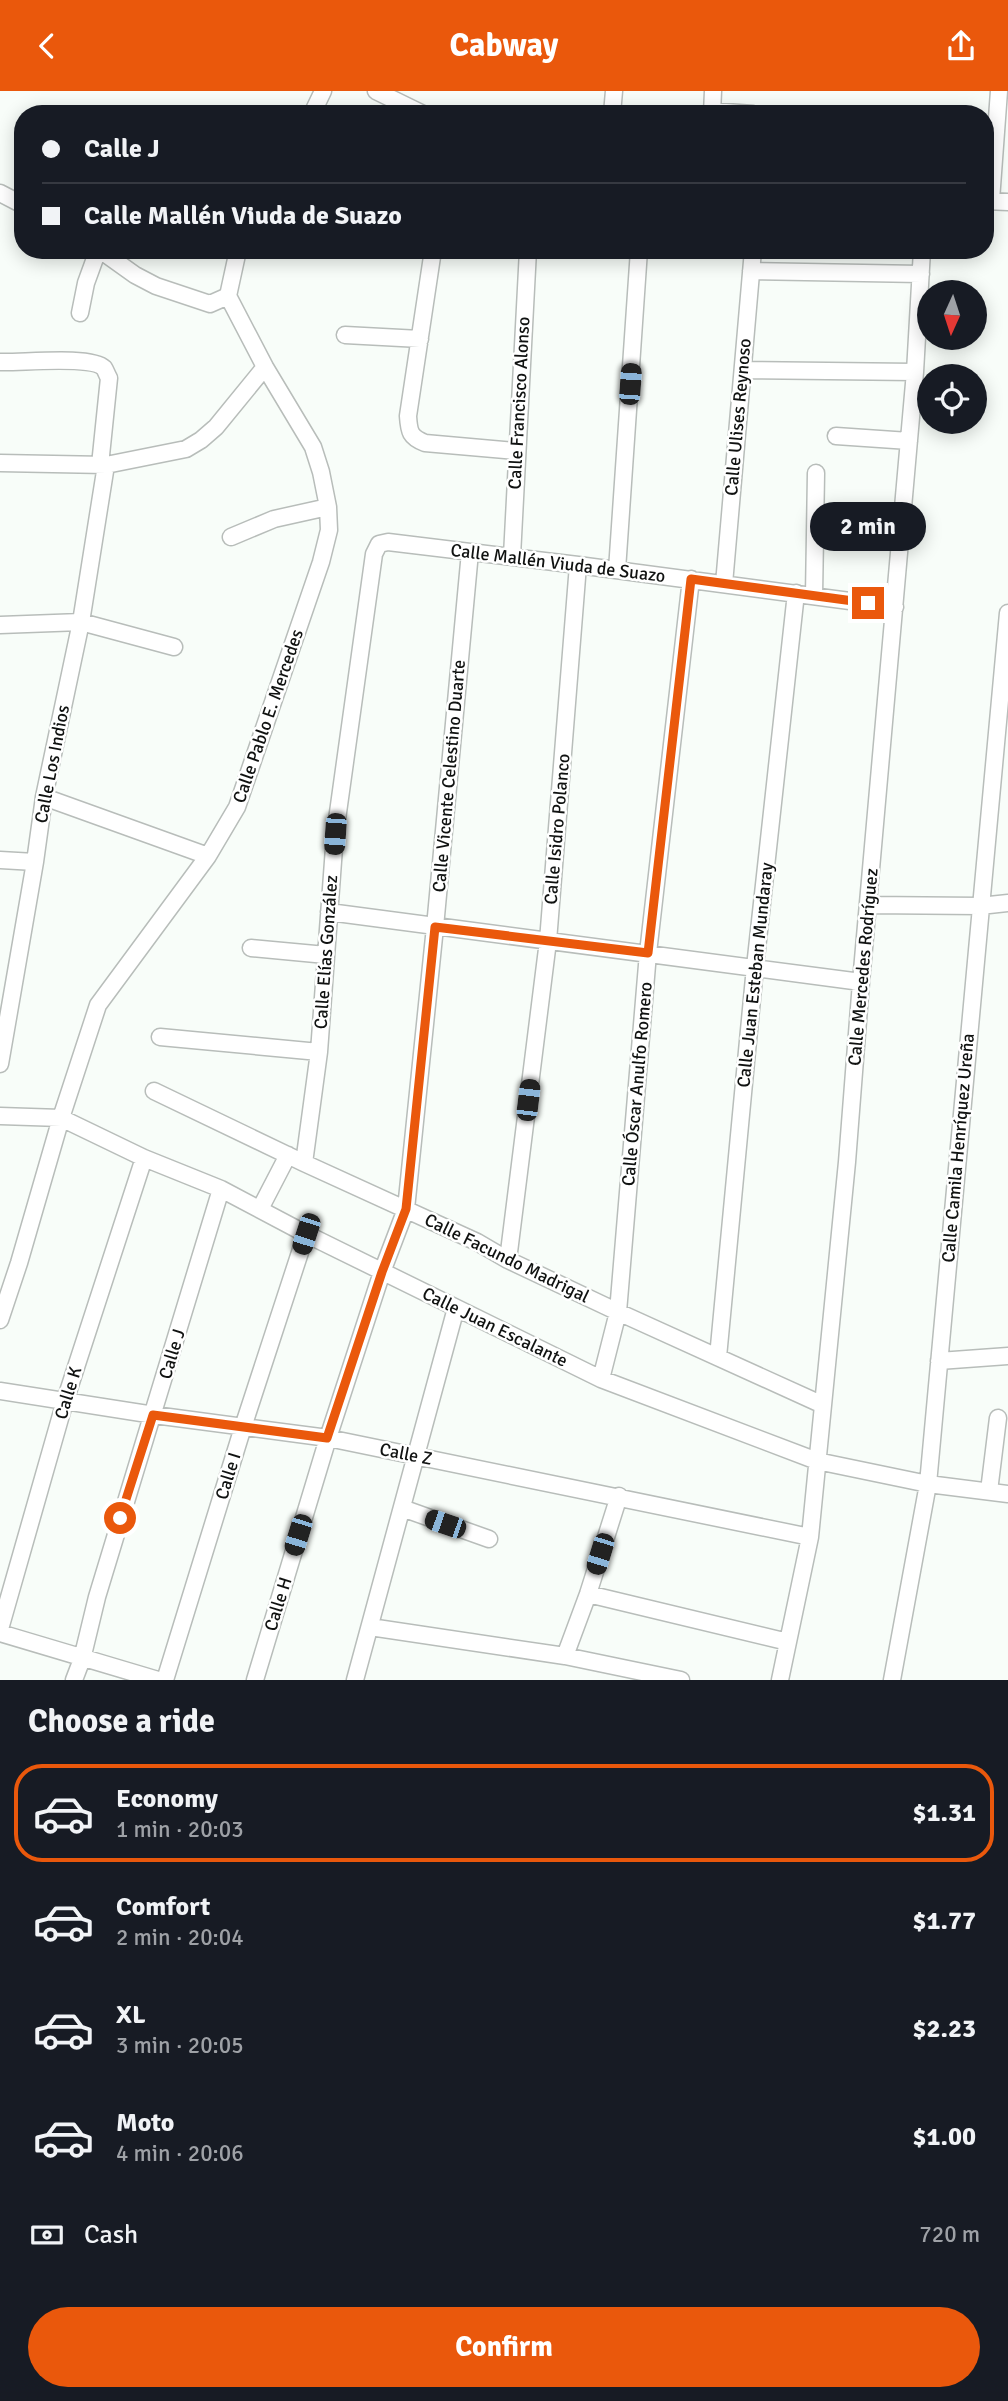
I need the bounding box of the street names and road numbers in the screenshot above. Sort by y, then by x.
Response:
street label: Calle Francisco Alonso [503,316,535,490]
street label: Calle Ulises Reynoso [720,337,756,497]
street label: Calle Mallén Viuda de Suazo [449,539,667,587]
street label: Calle Pablo E. Mercedes [228,626,308,806]
street label: Calle Vicente Celestino Duarte [428,659,470,893]
street label: Calle Los Indios [30,703,74,825]
street label: Calle Isidro Polanco [539,753,575,905]
street label: Calle Juan Esteban Mundaray [732,861,778,1089]
street label: Calle Mercedes Rodríguez [843,867,883,1067]
street label: Calle Elías González [310,874,342,1030]
street label: Calle Óscar Anulfo Romero [617,981,657,1187]
street label: Calle Camila Henríquez Ureña [937,1033,979,1263]
street label: Calle Facundo Madrigal [421,1208,593,1308]
street label: Calle Juan Escalante [419,1282,571,1372]
street label: Calle J [154,1326,190,1382]
street label: Calle K [50,1364,86,1422]
street label: Calle Z [378,1438,434,1470]
street label: Calle I [210,1450,246,1502]
street label: Calle H [259,1574,297,1634]

